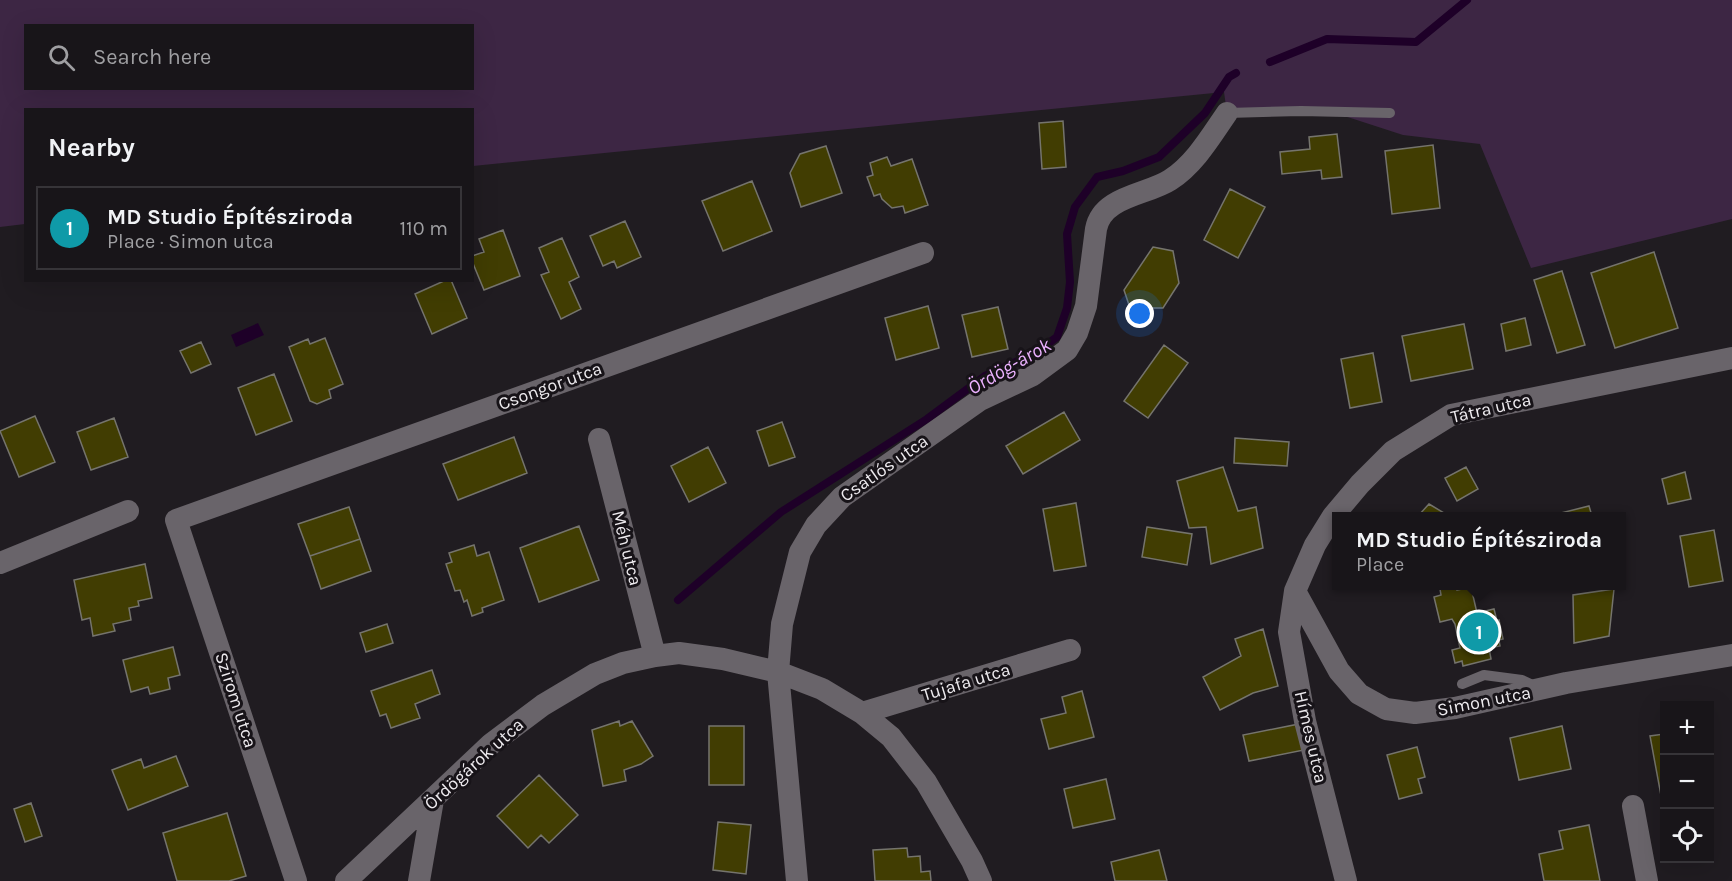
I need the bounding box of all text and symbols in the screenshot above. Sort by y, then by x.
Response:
search box [24,24,474,90]
icon: search [45,41,78,74]
text: Search here [93,44,211,70]
text: Nearby [48,132,135,163]
text: MD Studio Építésziroda [107,204,353,230]
text: 1 [66,217,73,240]
text: 110 m [399,217,448,240]
text: Place · Simon utca [107,230,274,253]
your location [1125,299,1154,328]
water label: Ördög-árok [964,333,1056,399]
street label: Csongor utca [495,357,605,415]
street label: Tátra utca [1449,388,1533,428]
street label: Csatlós utca [836,430,932,506]
street label: Méh utca [607,508,647,588]
popup [1332,512,1626,590]
text: MD Studio Építésziroda [1356,527,1602,553]
text: Place [1356,553,1404,576]
pin: 1 [1460,610,1498,654]
street label: Szirom utca [210,649,262,751]
street label: Tujafa utca [919,658,1013,706]
street label: Simon utca [1435,681,1533,721]
street label: Hímes utca [1290,689,1332,785]
map controls [1660,701,1714,863]
button: + [1660,701,1714,755]
street label: Ördögárok utca [420,714,528,814]
button: − [1660,755,1714,809]
button: locate [1660,809,1714,863]

